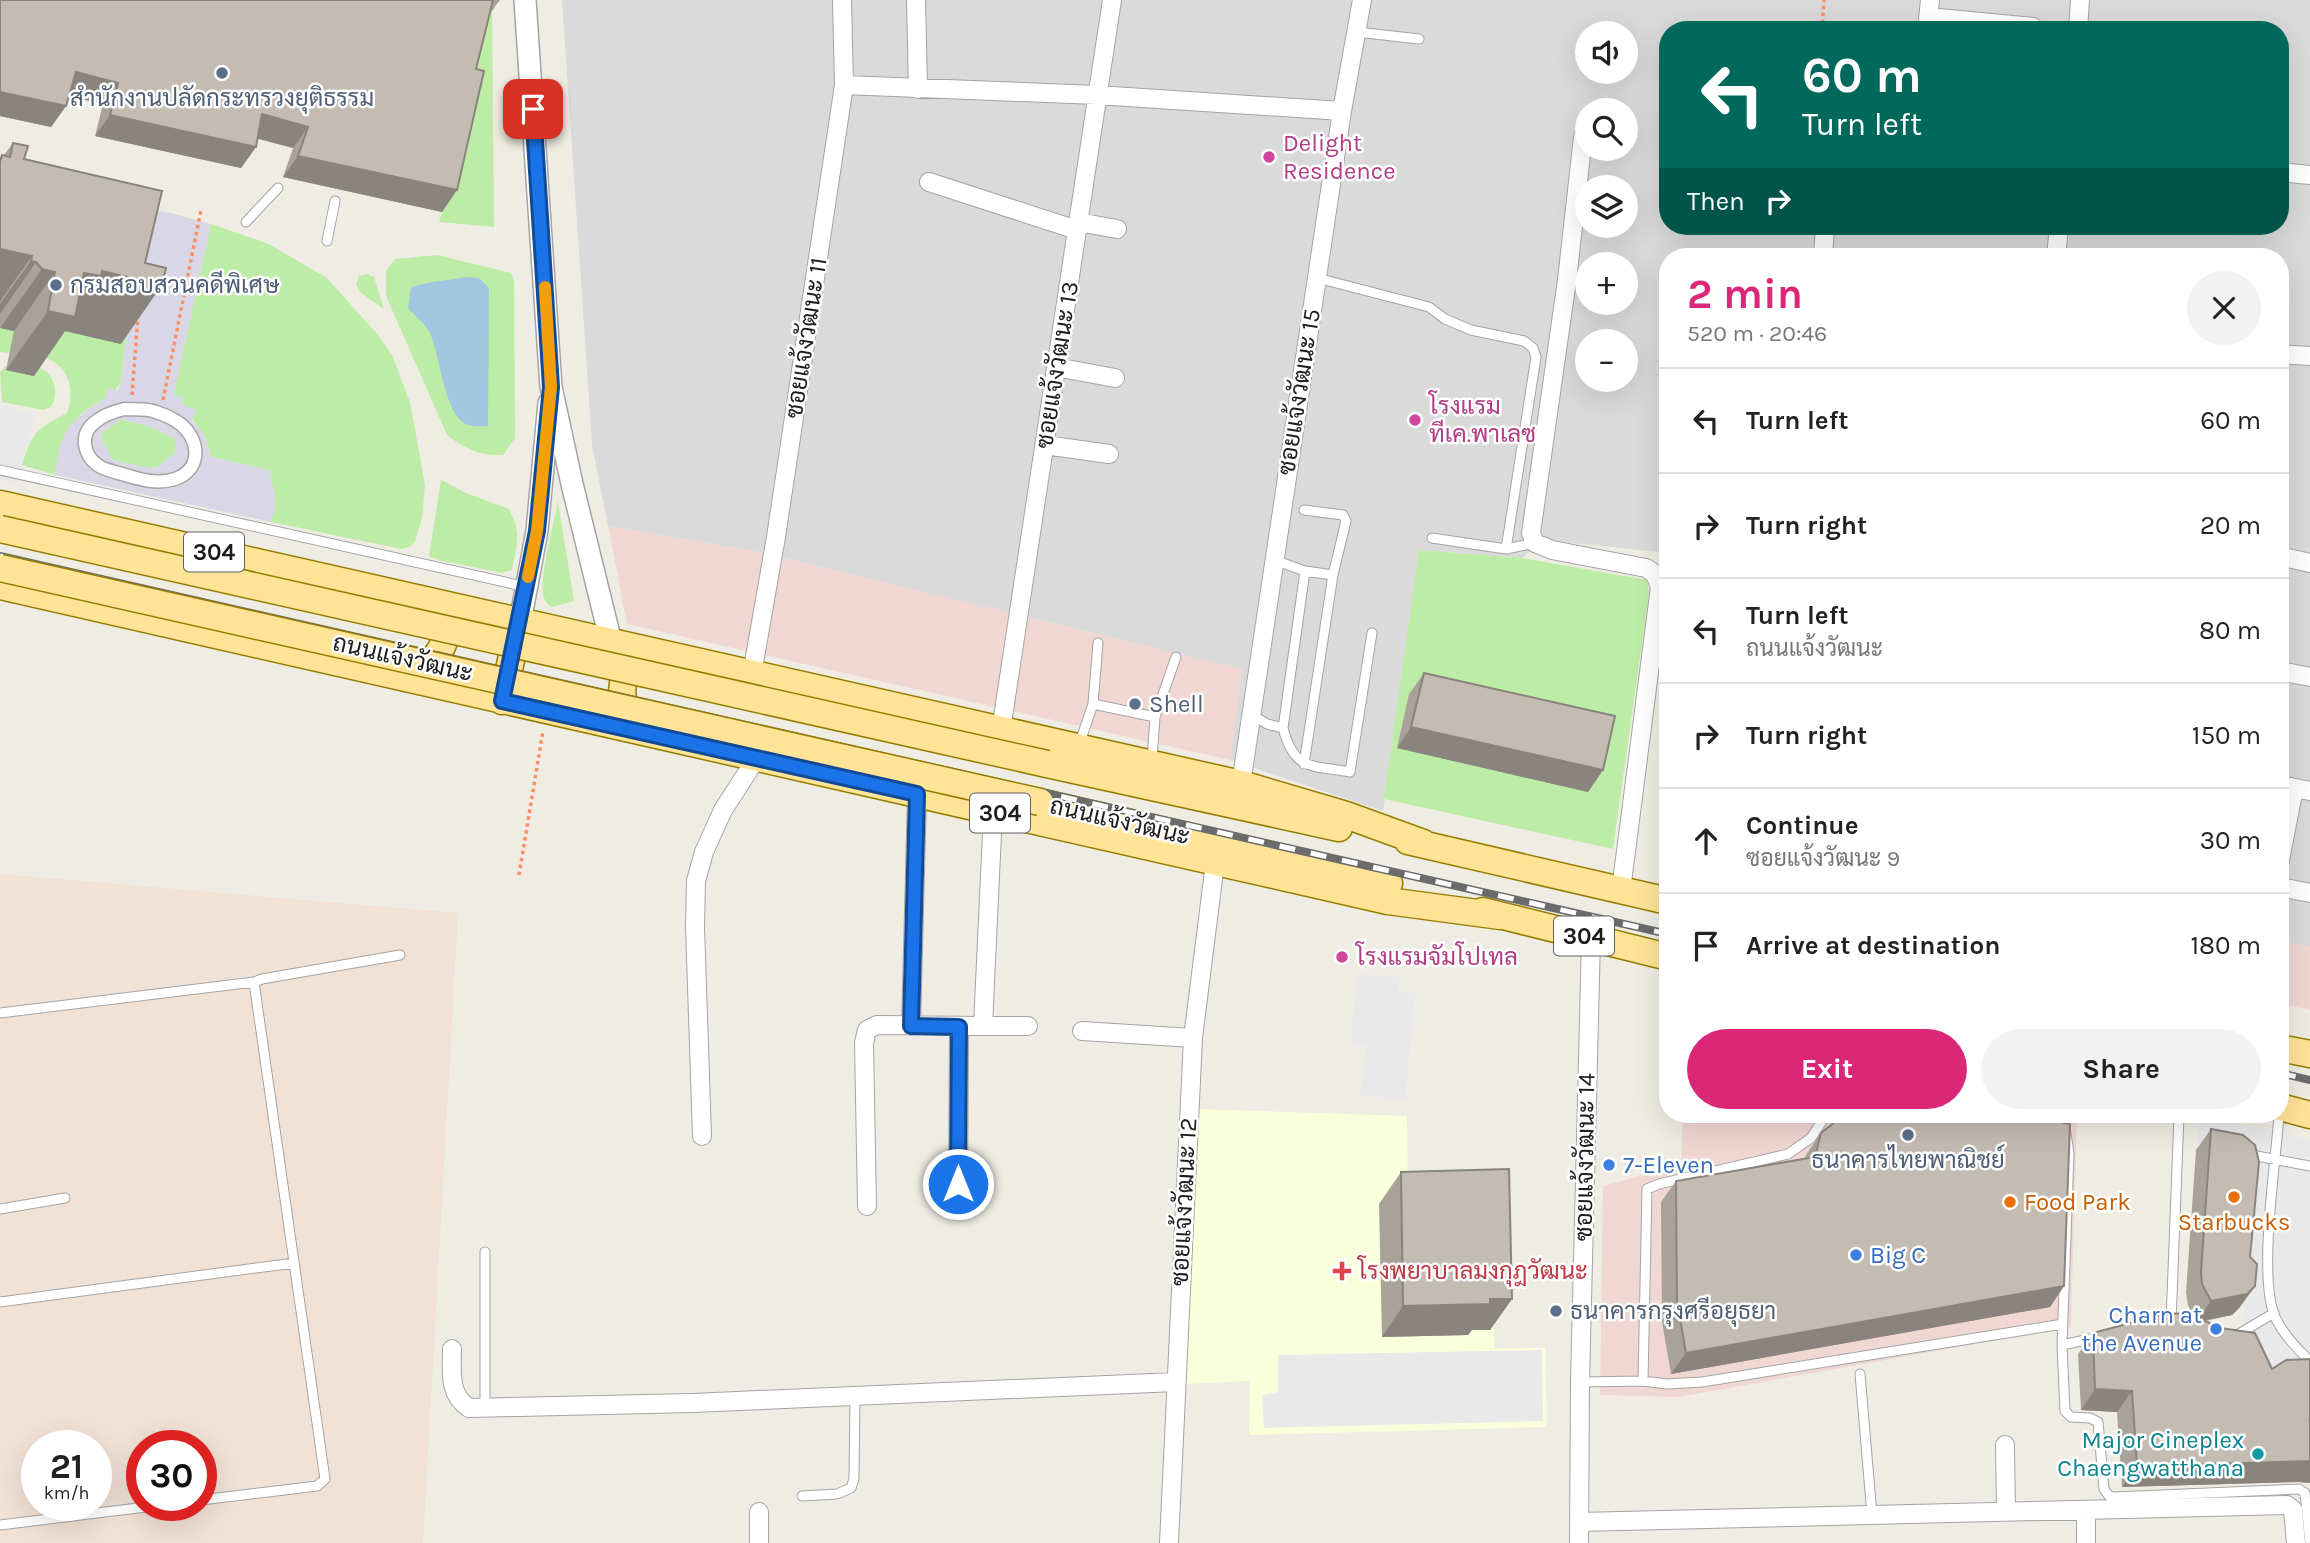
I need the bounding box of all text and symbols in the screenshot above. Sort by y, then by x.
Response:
map controls [1575,21,1638,392]
button: sound [1575,21,1638,84]
text: 60 m [1802,47,1922,104]
icon: left [1687,49,1778,140]
marker: สำนักงานปลัดกระทรวงยุติธรรม [214,65,230,81]
pin [503,79,563,139]
place label: สำนักงานปลัดกระทรวงยุติธรรม [70,84,374,114]
icon: arrive [514,90,552,128]
button: search [1575,98,1638,161]
text: Turn left [1802,106,1922,143]
place label: Delight Residence [1283,129,1396,185]
marker: Delight Residence [1261,149,1277,165]
button: layers [1575,175,1638,238]
icon: right [1759,182,1797,220]
text: Then [1687,186,1745,217]
button: + [1575,252,1638,315]
street label: ซอยแจ้งวัฒนะ 11 [778,255,833,421]
text: 2 min [1687,269,1803,319]
place label: กรมสอบสวนคดีพิเศษ [70,270,280,299]
button: close [2187,271,2261,345]
marker: กรมสอบสวนคดีพิเศษ [48,277,64,293]
street label: ซอยแจ้งวัฒนะ 13 [1029,279,1084,451]
street label: ซอยแจ้งวัฒนะ 15 [1271,307,1326,477]
text: 520 m · 20:46 [1687,320,1827,347]
button: − [1575,329,1638,392]
place label: โรงแรม ทีเค.พาเลซ [1427,390,1536,448]
icon: left [1687,402,1725,440]
text: Turn left [1746,405,1848,436]
text: 60 m [2200,405,2261,436]
marker: โรงแรม ทีเค.พาเลซ [1407,412,1423,428]
icon: right [1687,507,1725,545]
text: Turn right [1746,510,1867,541]
text: 20 m [2200,510,2261,541]
road number: 304 [184,532,244,572]
text: Turn left [1746,600,1848,631]
icon: left [1687,612,1725,650]
text: 80 m [2199,615,2261,646]
street label: ถนนแจ้งวัฒนะ [330,627,476,688]
text: ถนนแจ้งวัฒนะ [1746,635,1883,662]
place label: Shell [1149,690,1204,718]
marker: Shell [1127,696,1143,712]
icon: right [1687,717,1725,755]
text: Turn right [1746,720,1867,751]
text: 150 m [2192,720,2261,751]
street label: ถนนแจ้งวัฒนะ [1047,790,1193,851]
road number: 304 [970,793,1030,832]
text: Continue [1746,810,1858,841]
icon: ahead [1687,822,1725,860]
text: 30 m [2200,825,2261,856]
text: ซอยแจ้งวัฒนะ 9 [1746,845,1900,872]
road number: 304 [1554,917,1614,956]
icon: arrive [1687,927,1725,965]
text: Arrive at destination [1746,930,2000,961]
text: 180 m [2191,930,2261,961]
place label: โรงแรมจัมโปเทล [1354,941,1518,971]
marker: โรงแรมจัมโปเทล [1334,949,1350,965]
button: Exit [1687,1029,1967,1109]
button: Share [1981,1029,2261,1109]
street label: ซอยแจ้งวัฒนะ 14 [1569,1073,1600,1241]
street label: ซอยแจ้งวัฒนะ 12 [1165,1117,1202,1287]
marker: ธนาคารไทยพาณิชย์ [1900,1127,1916,1143]
place label: ธนาคารไทยพาณิชย์ [1811,1144,2005,1174]
position arrow [921,1147,995,1221]
place label: 7-Eleven [1623,1151,1714,1179]
marker: 7-Eleven [1601,1157,1617,1173]
place label: Food Park [2024,1188,2131,1216]
marker: Starbucks [2226,1189,2242,1205]
marker: Food Park [2002,1194,2018,1210]
place label: Starbucks [2178,1208,2290,1236]
place label: Big C [1870,1241,1926,1269]
marker: Big C [1848,1247,1864,1263]
place label: โรงพยาบาลมงกุฎวัฒนะ [1356,1255,1588,1287]
marker: โรงพยาบาลมงกุฎวัฒนะ [1332,1261,1352,1281]
place label: ธนาคารกรุงศรีอยุธยา [1570,1296,1776,1327]
place label: Charn at the Avenue [2081,1301,2202,1357]
marker: ธนาคารกรุงศรีอยุธยา [1548,1303,1564,1319]
marker: Charn at the Avenue [2208,1321,2224,1337]
place label: Major Cineplex Chaengwatthana [2057,1426,2244,1482]
speed limit sign: 30 [126,1430,217,1521]
text: 21 [50,1446,83,1487]
marker: Major Cineplex Chaengwatthana [2250,1446,2266,1462]
text: km/h [44,1482,89,1504]

